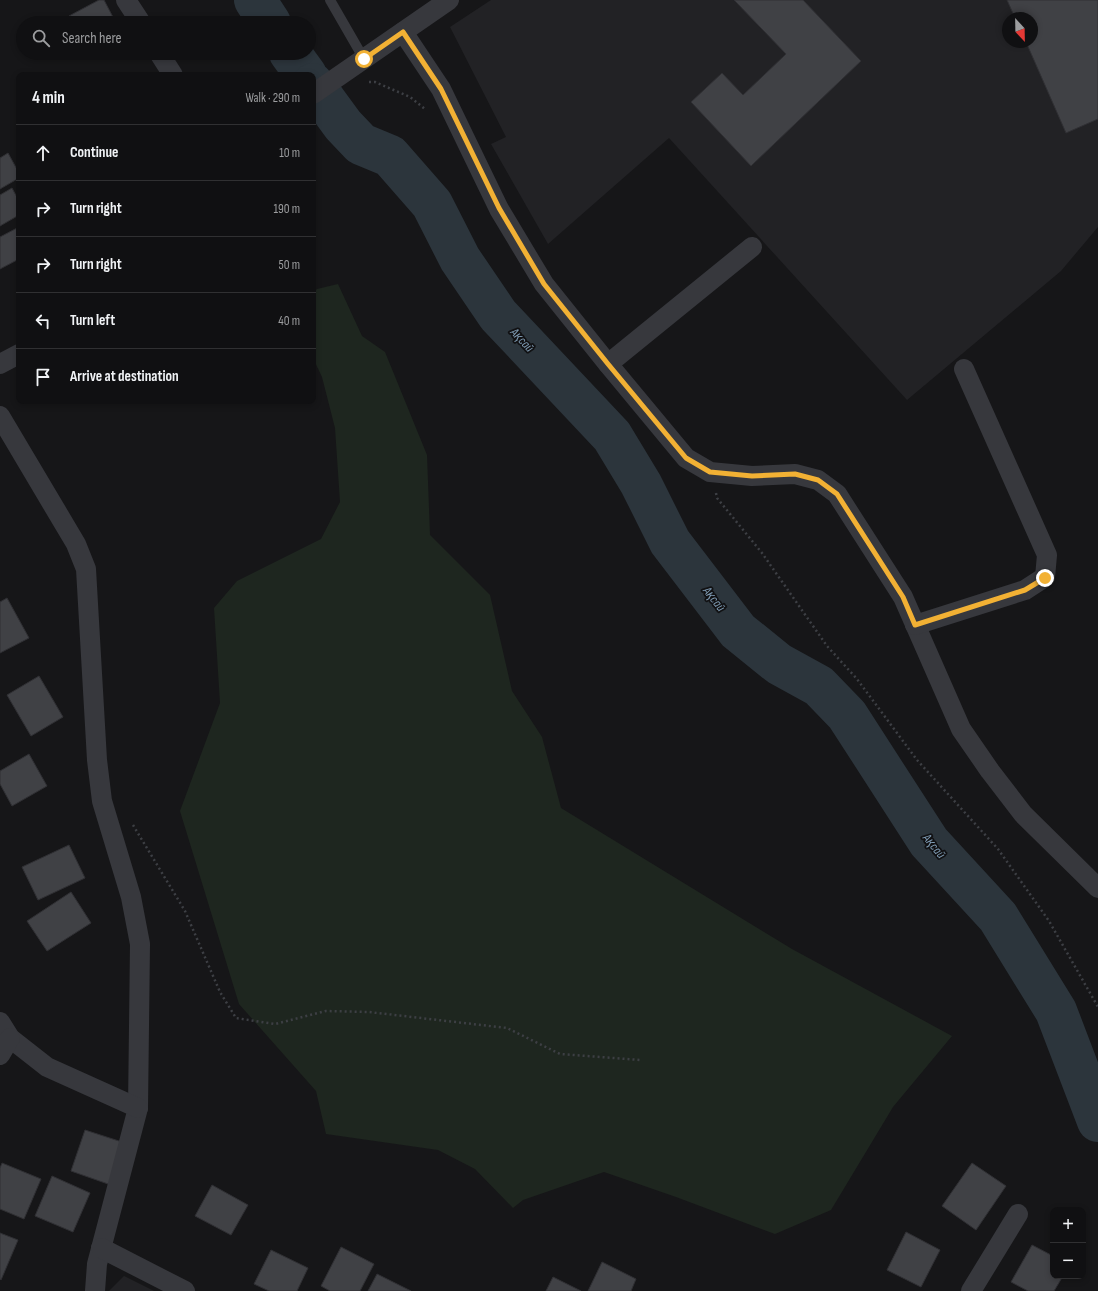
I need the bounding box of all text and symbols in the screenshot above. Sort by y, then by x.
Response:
north arrow [1002,12,1038,48]
search box [16,16,316,60]
icon: search [30,27,52,49]
text: Search here [62,29,122,48]
route start [355,50,373,68]
text: 4 min [32,88,65,108]
text: Walk · 290 m [245,90,300,106]
icon: ahead [32,142,54,164]
text: Continue [70,143,119,162]
text: 10 m [279,145,300,161]
icon: right [32,198,54,220]
text: Turn right [70,199,122,218]
text: 190 m [273,201,300,217]
icon: right [32,254,54,276]
text: Turn right [70,255,122,274]
text: 50 m [279,257,300,273]
icon: left [32,310,54,332]
text: Turn left [70,311,115,330]
text: 40 m [278,313,300,329]
water label: Ақсай [506,324,538,356]
icon: arrive [32,366,54,388]
text: Arrive at destination [70,367,179,386]
route end [1036,569,1054,587]
water label: Ақсай [699,583,729,615]
water label: Ақсай [919,830,949,862]
map controls [1050,1207,1086,1279]
button: + [1050,1207,1086,1243]
button: − [1050,1243,1086,1279]

